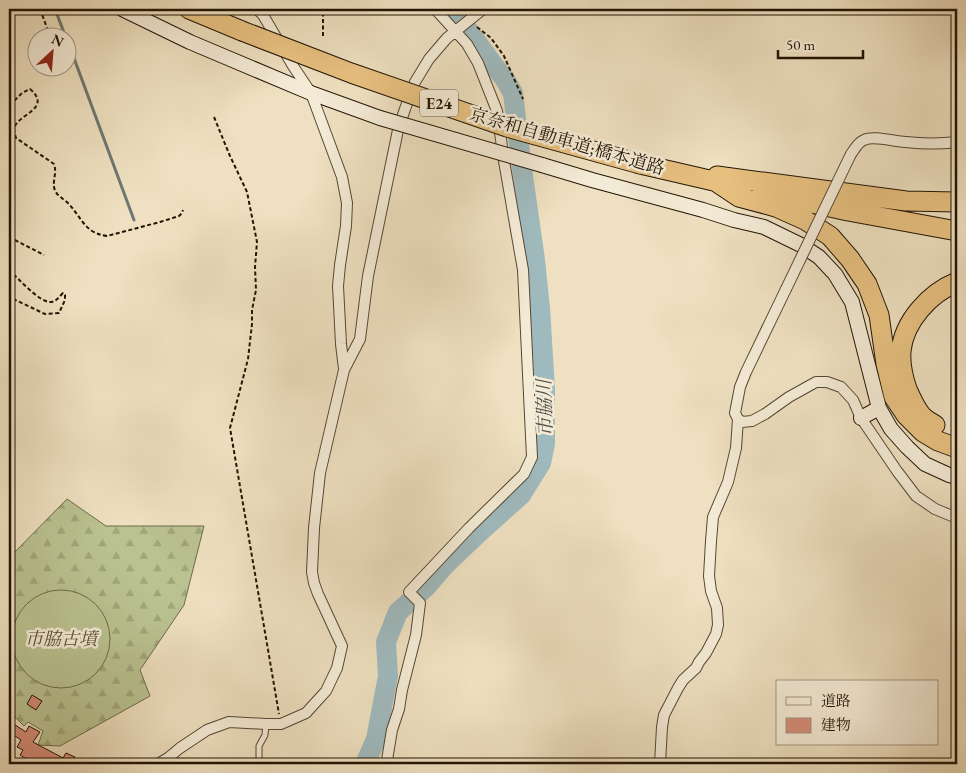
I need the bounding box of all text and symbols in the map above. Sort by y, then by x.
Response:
north arrow [28,28,78,78]
scale bar [778,28,864,60]
text: N [49,30,67,51]
text: 50 m [786,35,815,54]
road number: E24 [420,90,458,116]
street label: 京奈和自動車道;橋本道路 [467,102,667,179]
water label: 市脇川 [531,377,558,437]
park label: 市脇古墳 [25,627,100,650]
legend [776,680,938,746]
text: 道路 [821,691,851,710]
text: 建物 [821,715,851,734]

